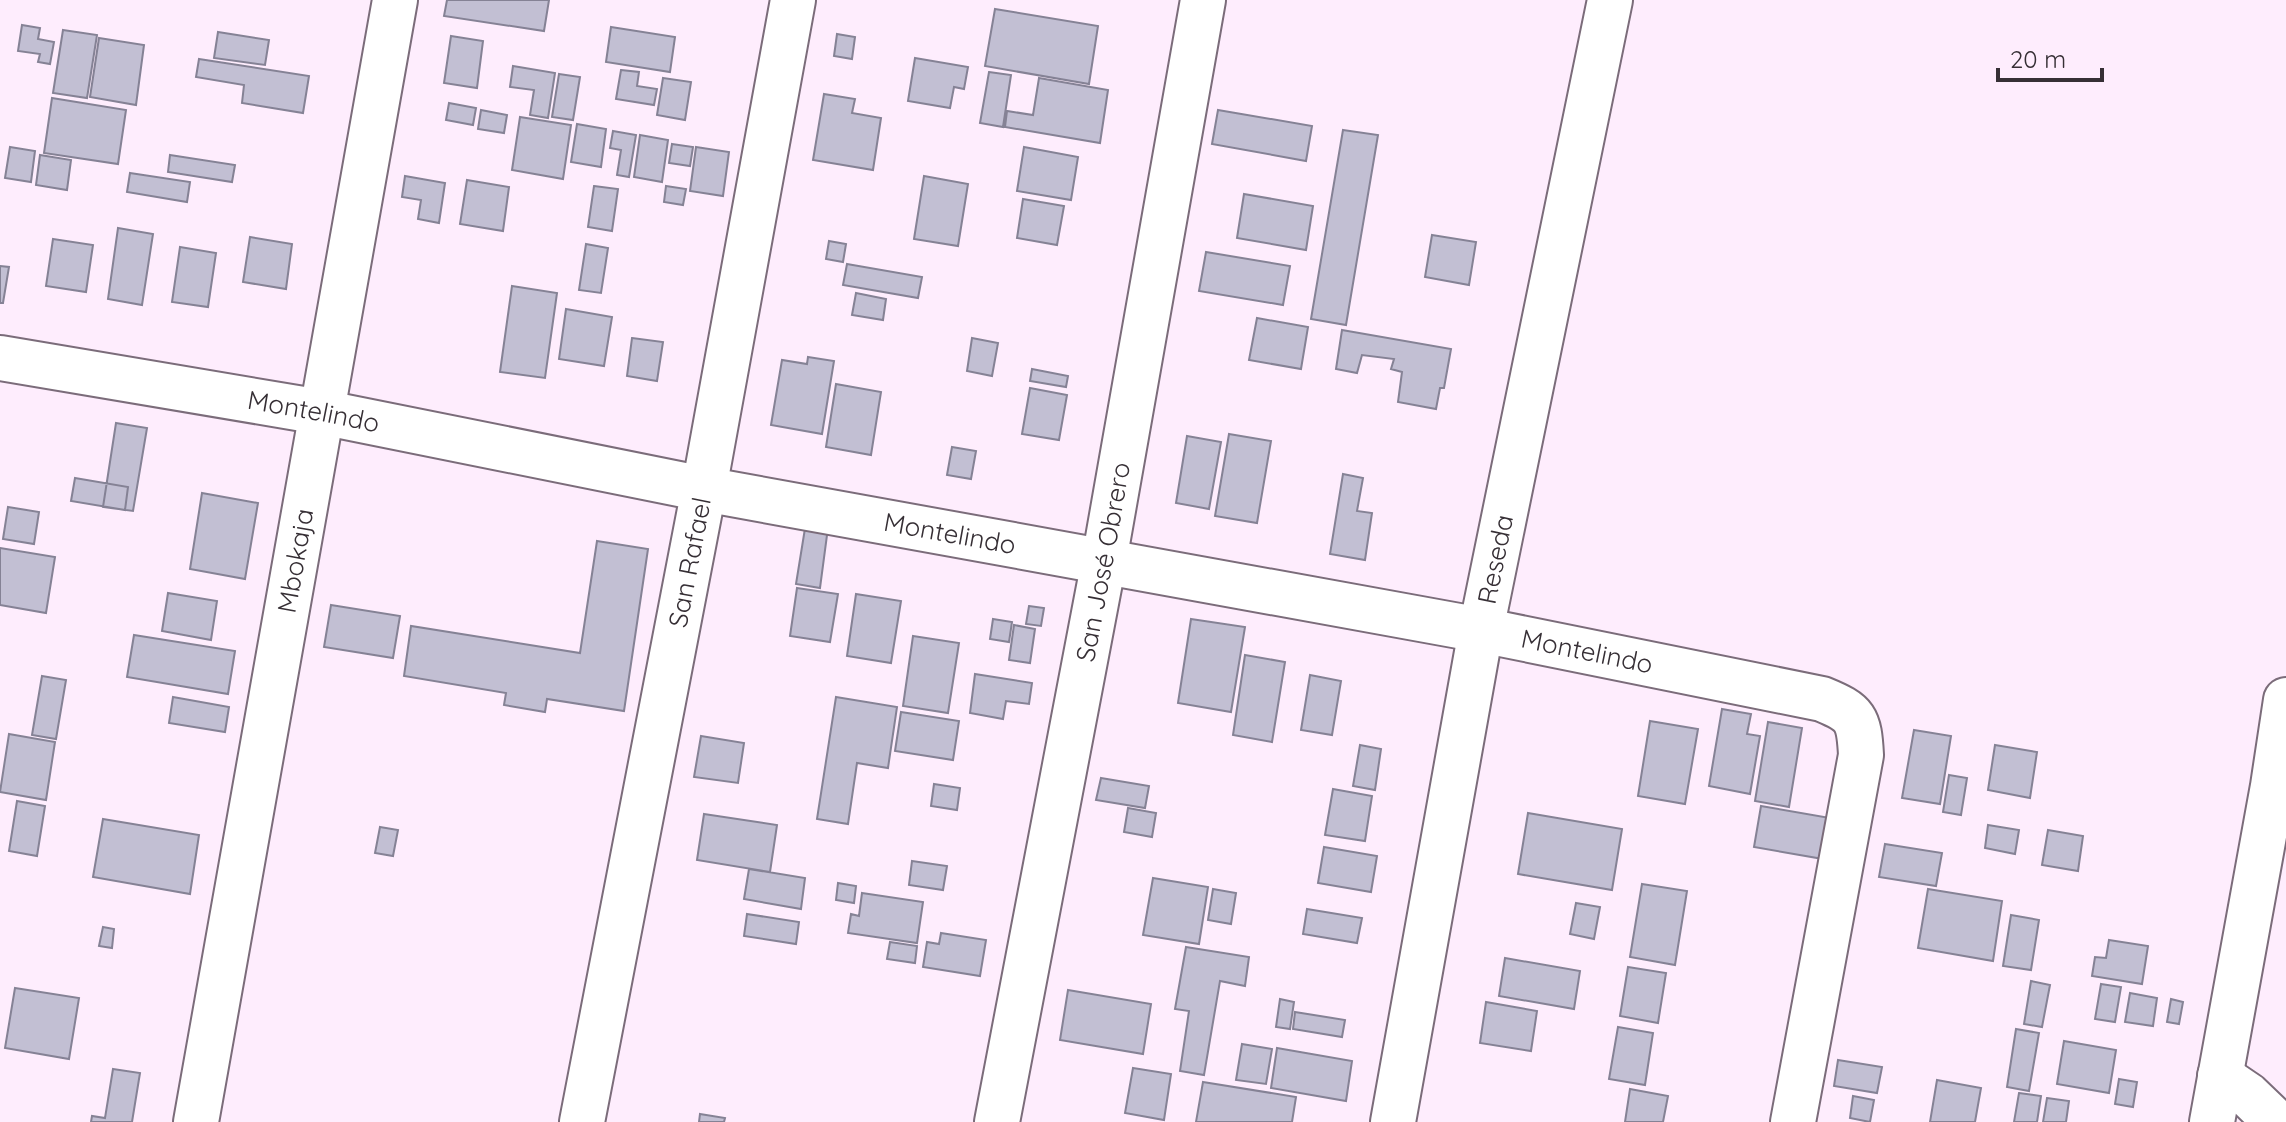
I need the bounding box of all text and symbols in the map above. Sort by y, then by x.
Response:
scale bar [1998,32,2102,82]
text: 20 m [2010,44,2066,74]
street label: Montelindo [245,383,383,439]
street label: San José Obrero [1068,460,1137,664]
street label: San Rafael [661,494,718,630]
street label: Montelindo [881,505,1019,561]
street label: Mbokaja [270,506,320,615]
street label: Reseda [1470,512,1520,607]
street label: Montelindo [1518,622,1656,680]

